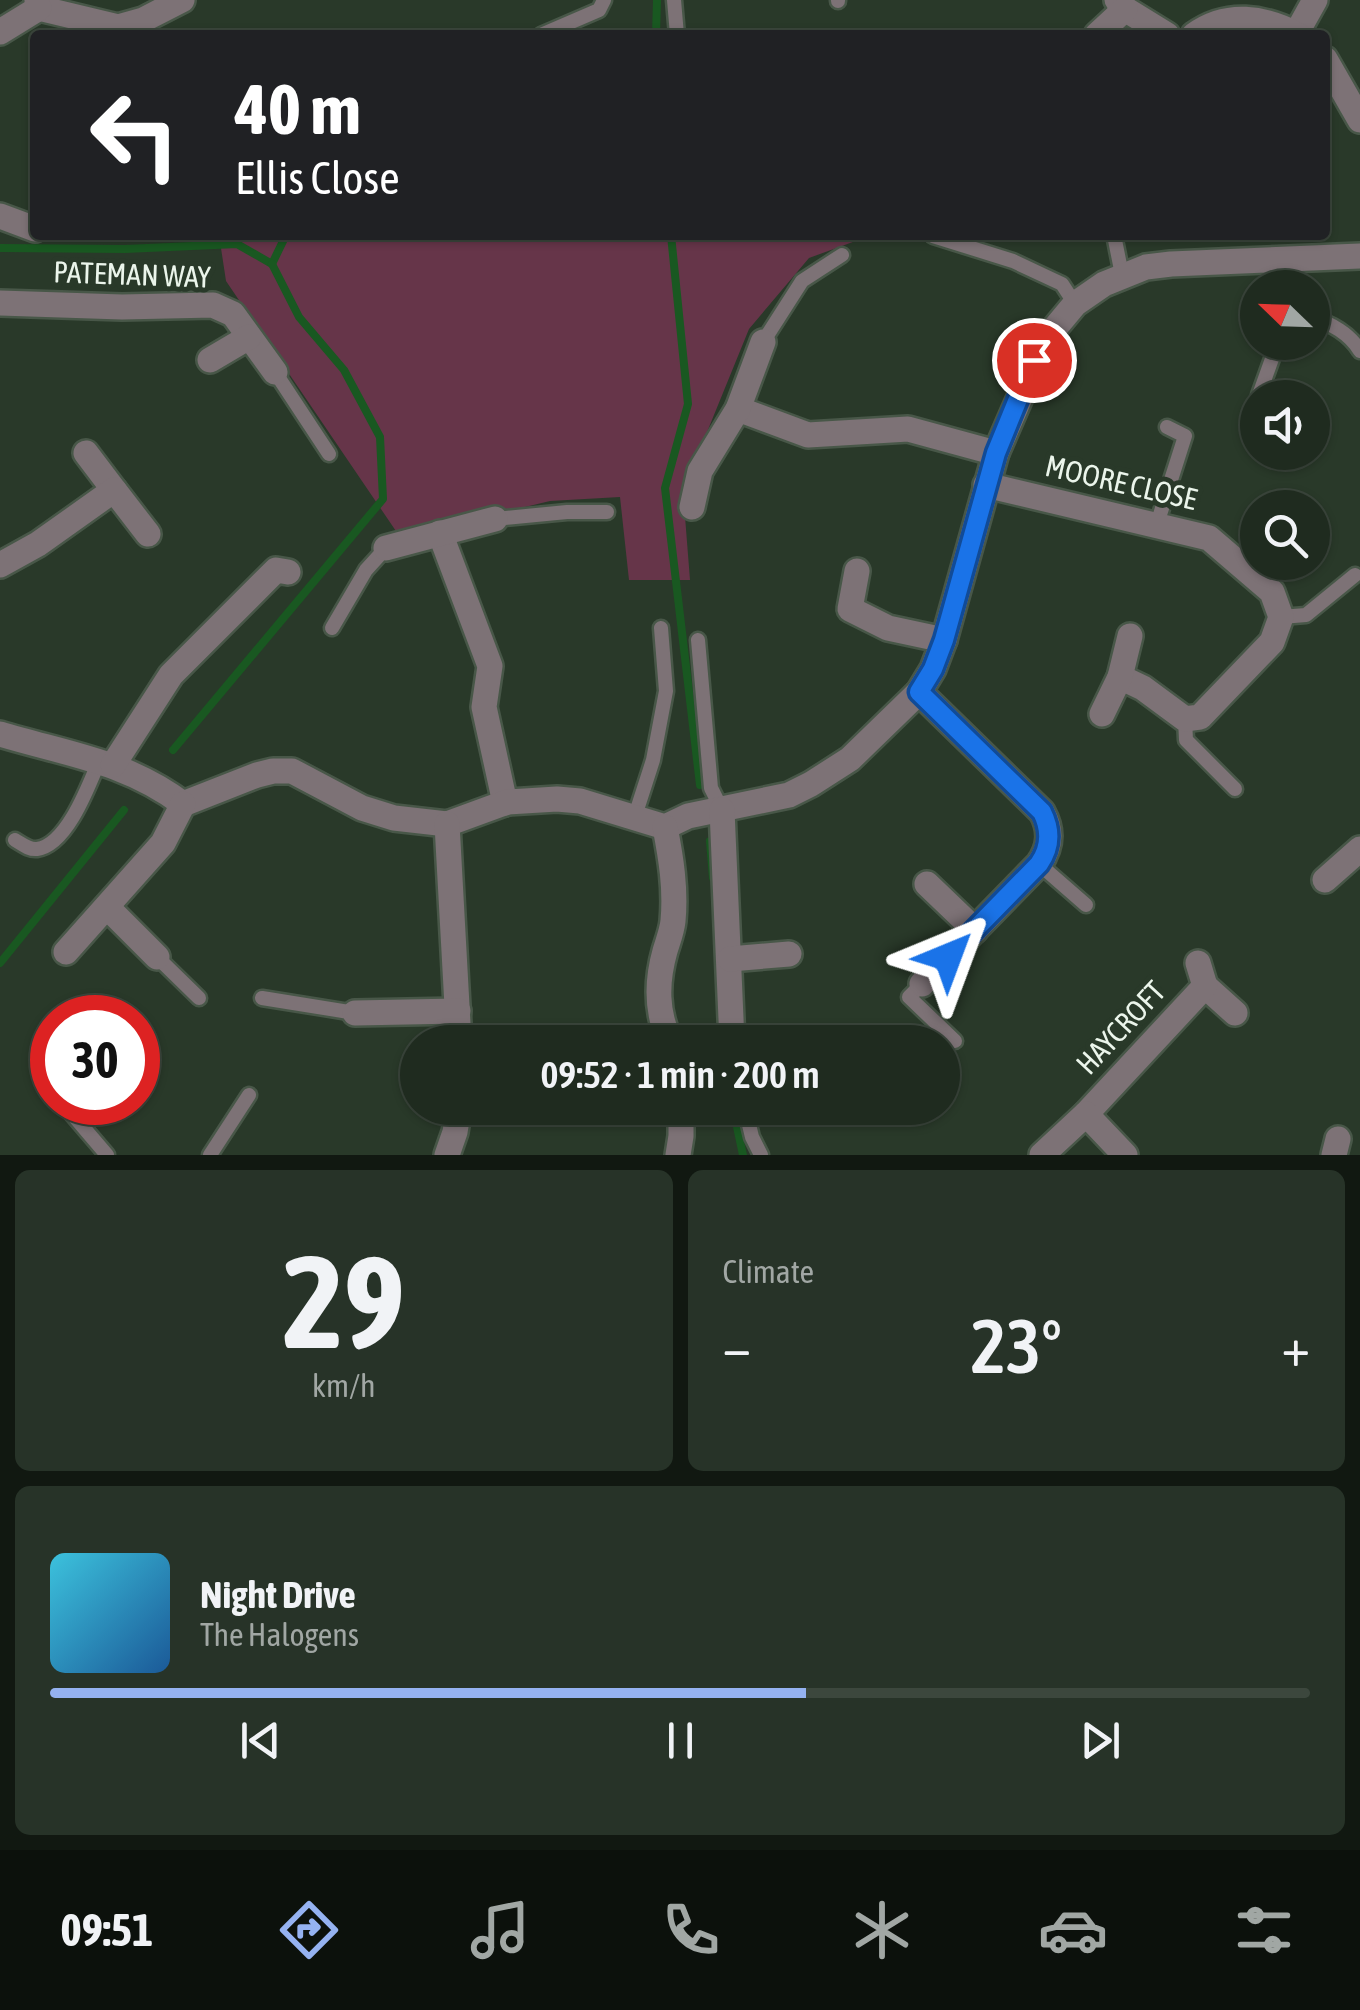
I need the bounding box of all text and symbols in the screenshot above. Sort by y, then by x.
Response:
text: 40 m [235,69,361,149]
icon: left [70,70,200,200]
text: Ellis Close [235,152,400,204]
street label: PATEMAN WAY [53,254,212,294]
north arrow [1240,270,1330,360]
map controls [1240,270,1330,580]
pin [992,318,1077,403]
icon: arrive [1007,333,1062,388]
button: sound [1240,380,1330,470]
street label: MOORE CLOSE [1042,448,1200,516]
button: search [1240,490,1330,580]
position arrow [896,905,1000,1009]
street label: HAYCROFT [1069,974,1172,1081]
speed limit sign: 30 [30,995,160,1125]
text: 09:52 · 1 min · 200 m [540,1053,820,1096]
text: 29 [283,1227,405,1376]
text: Climate [723,1253,814,1290]
text: 23° [971,1303,1062,1389]
text: − [723,1315,751,1378]
text: + [1281,1315,1310,1378]
text: km/h [312,1367,375,1404]
text: Night Drive [200,1573,356,1616]
text: The Halogens [200,1616,359,1653]
icon: previous [233,1713,288,1768]
icon: pause [653,1713,708,1768]
icon: next [1073,1713,1128,1768]
icon: directions [274,1895,344,1965]
icon: music [465,1895,535,1965]
icon: phone [656,1895,726,1965]
icon: climate [847,1895,917,1965]
icon: car [1038,1895,1108,1965]
icon: filters [1229,1895,1299,1965]
text: 09:51 [61,1904,153,1956]

